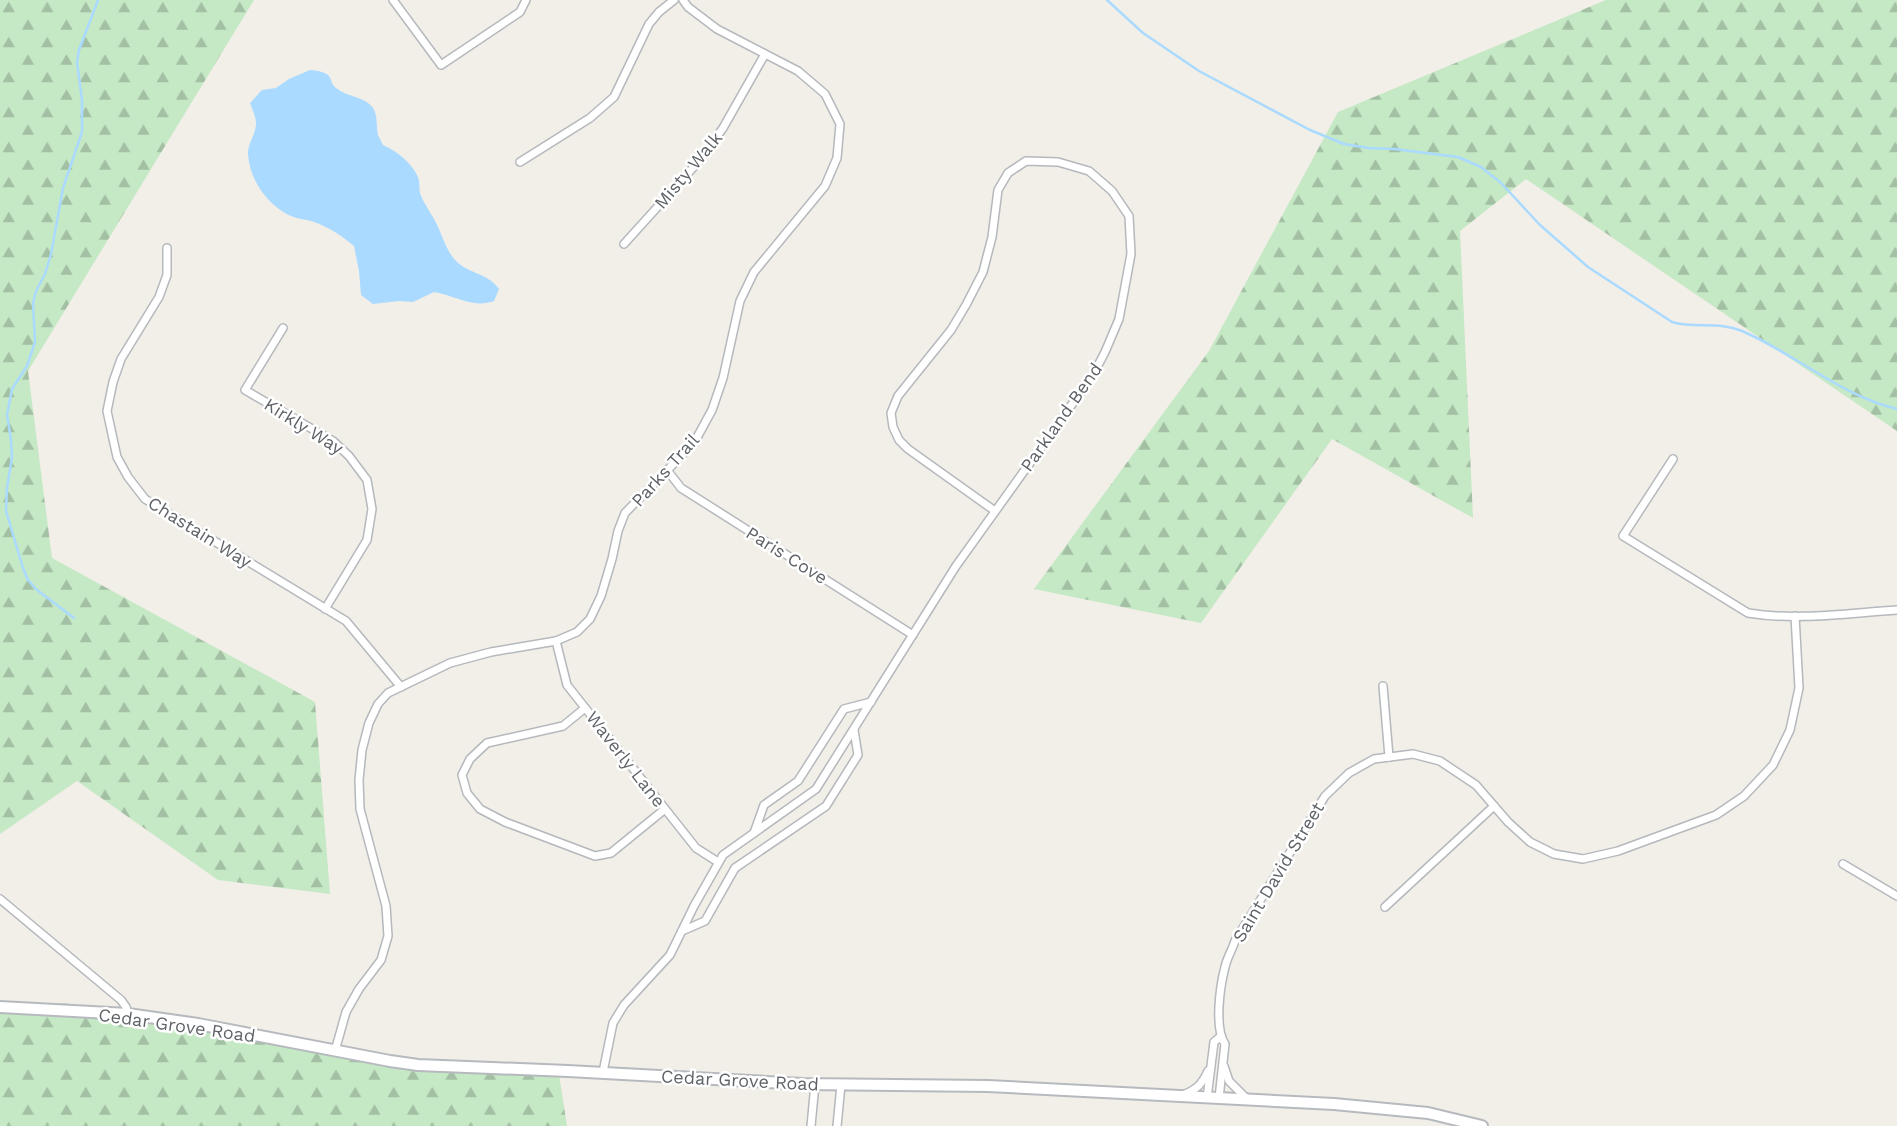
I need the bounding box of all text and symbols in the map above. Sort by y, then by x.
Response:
street label: Misty Walk [650,127,726,213]
street label: Parkland Bend [1016,359,1106,475]
street label: Kirkly Way [261,393,348,459]
street label: Parks Trail [627,429,704,511]
street label: Chastain Way [144,492,256,573]
street label: Paris Cove [742,522,832,588]
street label: Waverly Lane [582,707,670,811]
street label: Saint David Street [1228,798,1328,946]
street label: Cedar Grove Road [97,1004,257,1046]
street label: Cedar Grove Road [661,1065,819,1095]

